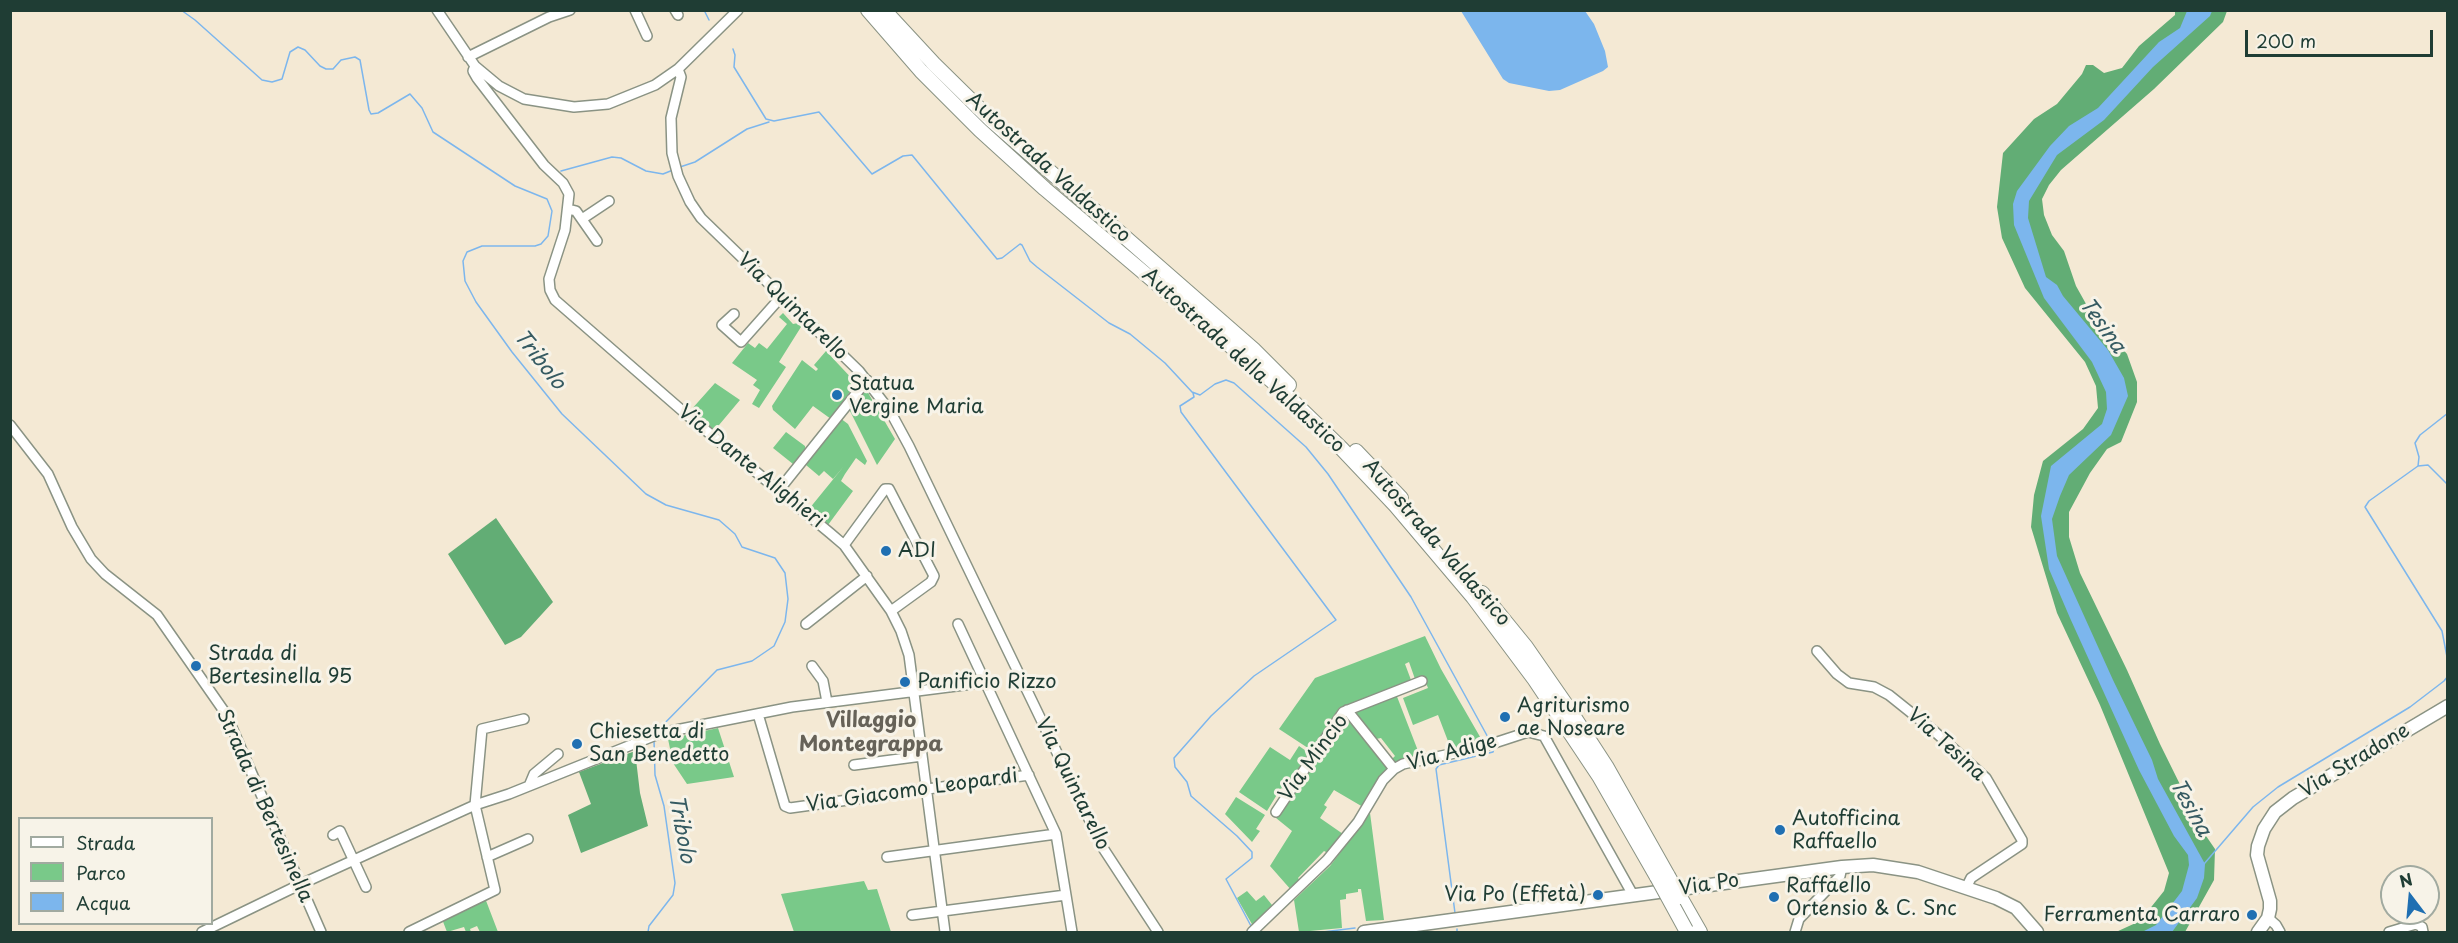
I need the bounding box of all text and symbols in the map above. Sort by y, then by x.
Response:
scale bar [2248,18,2436,56]
text: 200 m [2256,27,2316,54]
street label: Autostrada Valdastico [961,88,1135,248]
street label: Via Quintarello [732,248,852,366]
street label: Autostrada della Valdastico [1137,264,1349,458]
water label: Tesina [2074,294,2130,358]
water label: Tribolo [508,325,570,395]
place label: Statua Vergine Maria [849,372,984,419]
marker: Statua Vergine Maria [830,388,844,402]
street label: Via Dante Alighieri [673,401,829,533]
street label: Autostrada Valdastico [1357,455,1515,631]
place label: ADI [898,539,936,563]
marker: ADI [879,544,893,558]
place label: Strada di Bertesinella 95 [208,642,352,689]
marker: Strada di Bertesinella 95 [189,659,203,673]
place label: Panificio Rizzo [917,670,1056,694]
marker: Panificio Rizzo [898,675,912,689]
place label: Agriturismo ae Noseare [1517,694,1630,741]
street label: Via Tesina [1902,704,1990,786]
street label: Strada di Bertesinella [211,706,317,906]
district label: Villaggio Montegrappa [799,708,943,758]
street label: Via Mincio [1274,710,1354,806]
marker: Agriturismo ae Noseare [1498,710,1512,724]
street label: Via Quintarello [1030,714,1114,854]
street label: Via Stradone [2296,719,2414,803]
place label: Chiesetta di San Benedetto [589,720,729,767]
street label: Via Adige [1405,730,1499,776]
marker: Chiesetta di San Benedetto [570,737,584,751]
street label: Via Giacomo Leopardi [805,764,1019,818]
water label: Tesina [2164,775,2216,841]
water label: Tribolo [663,793,699,865]
place label: Autofficina Raffaello [1792,807,1900,854]
legend [18,817,213,925]
marker: Autofficina Raffaello [1773,823,1787,837]
text: Strada [76,829,135,856]
text: Parco [76,859,126,886]
north arrow [2380,865,2440,925]
text: N [2396,866,2415,893]
street label: Via Po [1677,869,1741,901]
place label: Raffaello Ortensio & C. Snc [1786,874,1957,921]
place label: Via Po (Effetà) [1444,883,1586,907]
marker: Via Po (Effetà) [1591,888,1605,902]
text: Acqua [76,889,130,916]
marker: Raffaello Ortensio & C. Snc [1767,890,1781,904]
place label: Ferramenta Carraro [2044,903,2240,927]
marker: Ferramenta Carraro [2245,908,2259,922]

